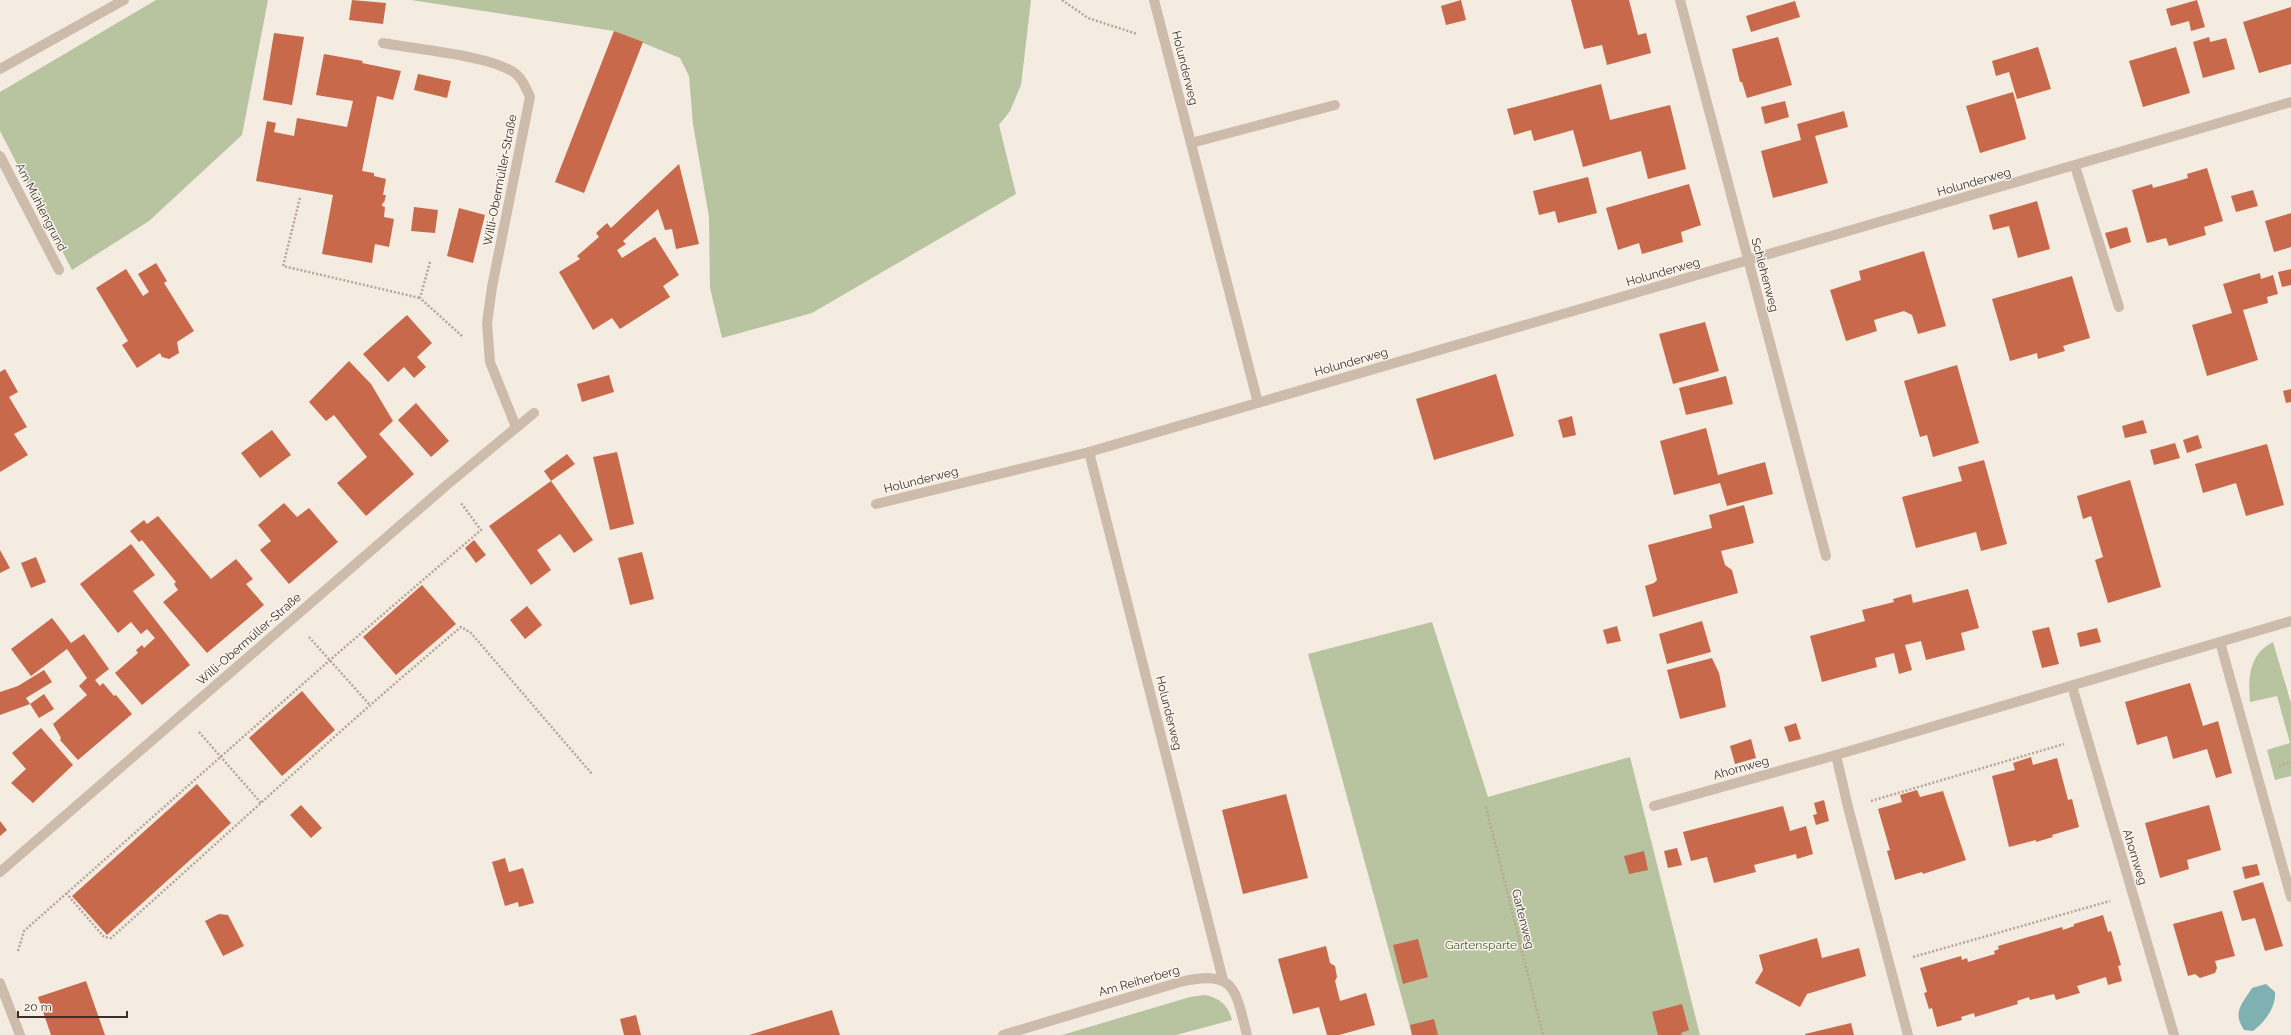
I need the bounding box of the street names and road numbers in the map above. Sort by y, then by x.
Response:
street label: Holunderweg [1169,29,1201,107]
street label: Willi-Obermüller-Straße [480,113,520,247]
street label: Am Mühlengrund [13,160,69,254]
street label: Holunderweg [1936,165,2012,199]
street label: Schlehenweg [1748,236,1782,314]
street label: Holunderweg [1625,255,1701,289]
street label: Holunderweg [1313,345,1389,379]
street label: Holunderweg [882,464,960,496]
street label: Willi-Obermüller-Straße [194,590,304,688]
street label: Holunderweg [1153,674,1185,752]
street label: Ahornweg [1712,753,1770,783]
street label: Ahornweg [2120,828,2150,886]
street label: Gartenweg [1509,888,1537,950]
street label: Am Reiherberg [1097,963,1181,999]

